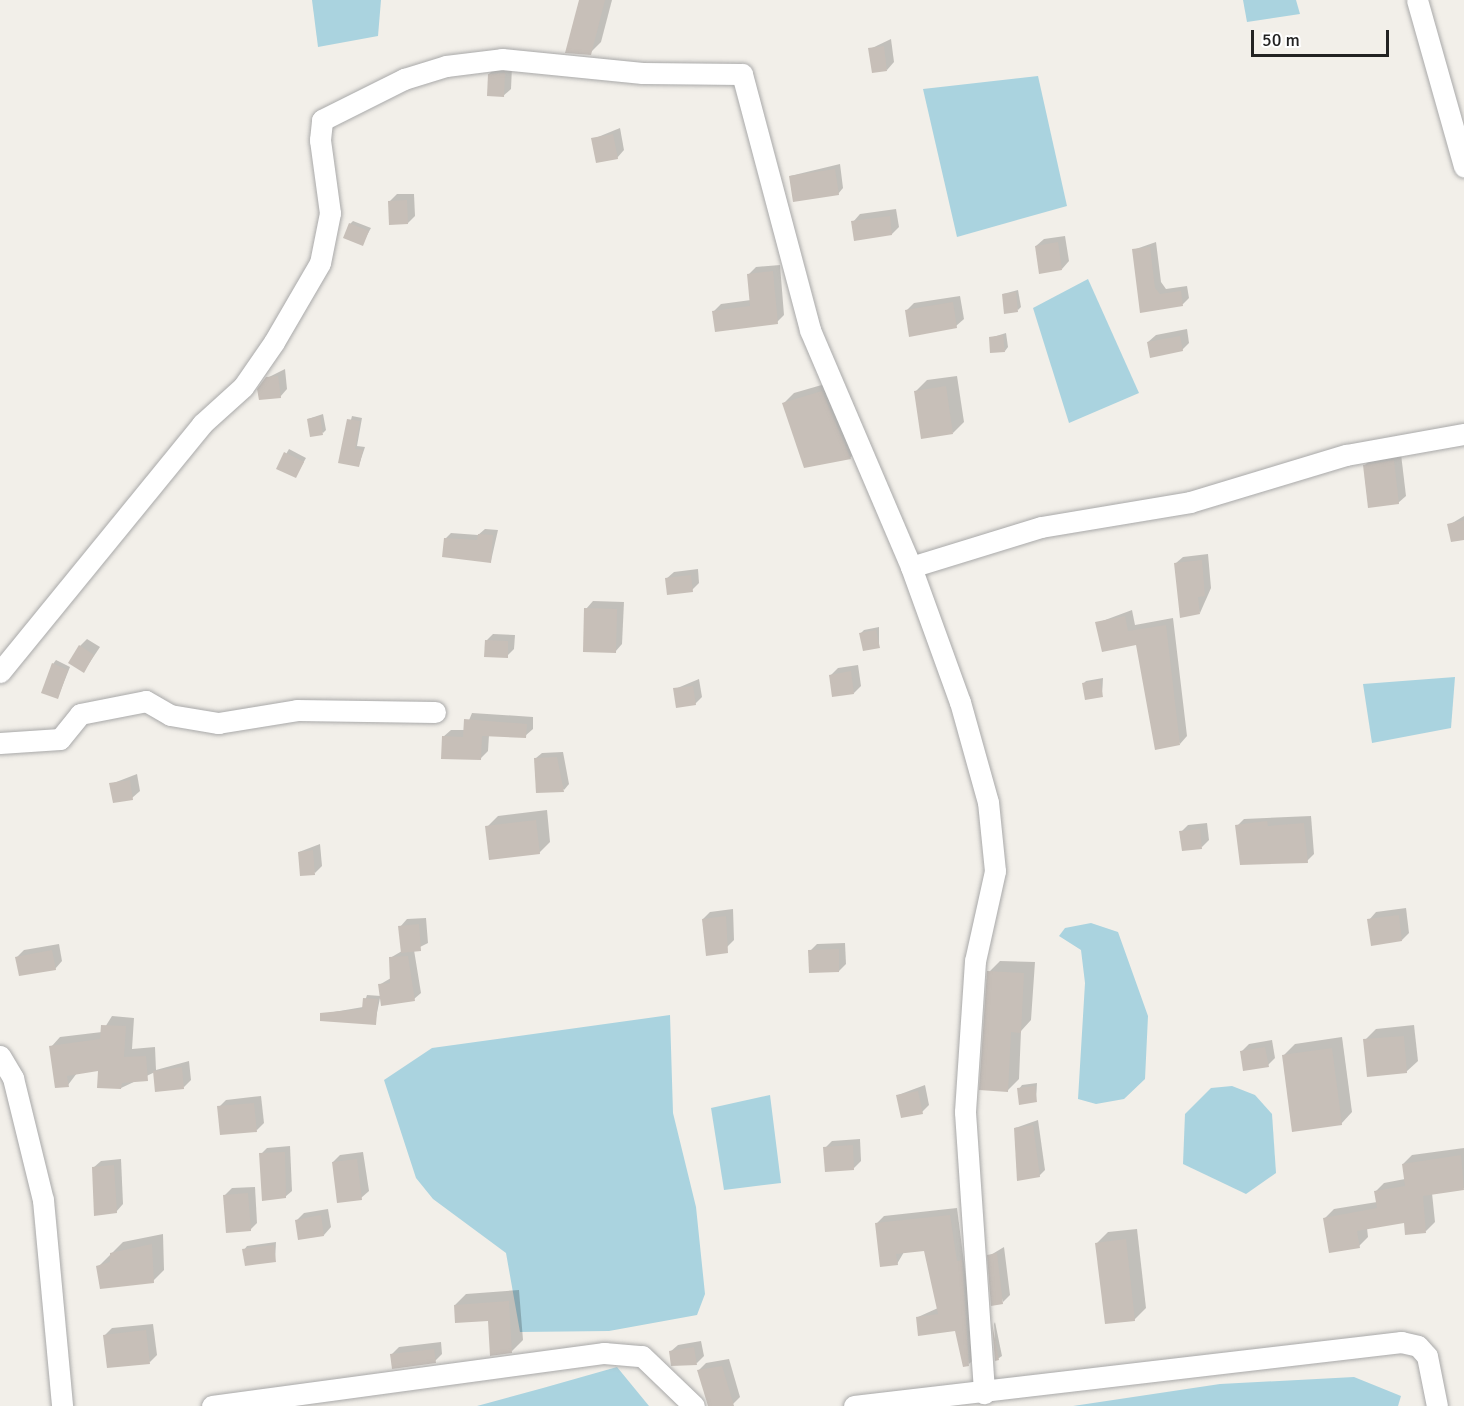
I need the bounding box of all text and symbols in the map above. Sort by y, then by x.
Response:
scale bar [1254,18,1392,56]
text: 50 m [1262,29,1300,51]

